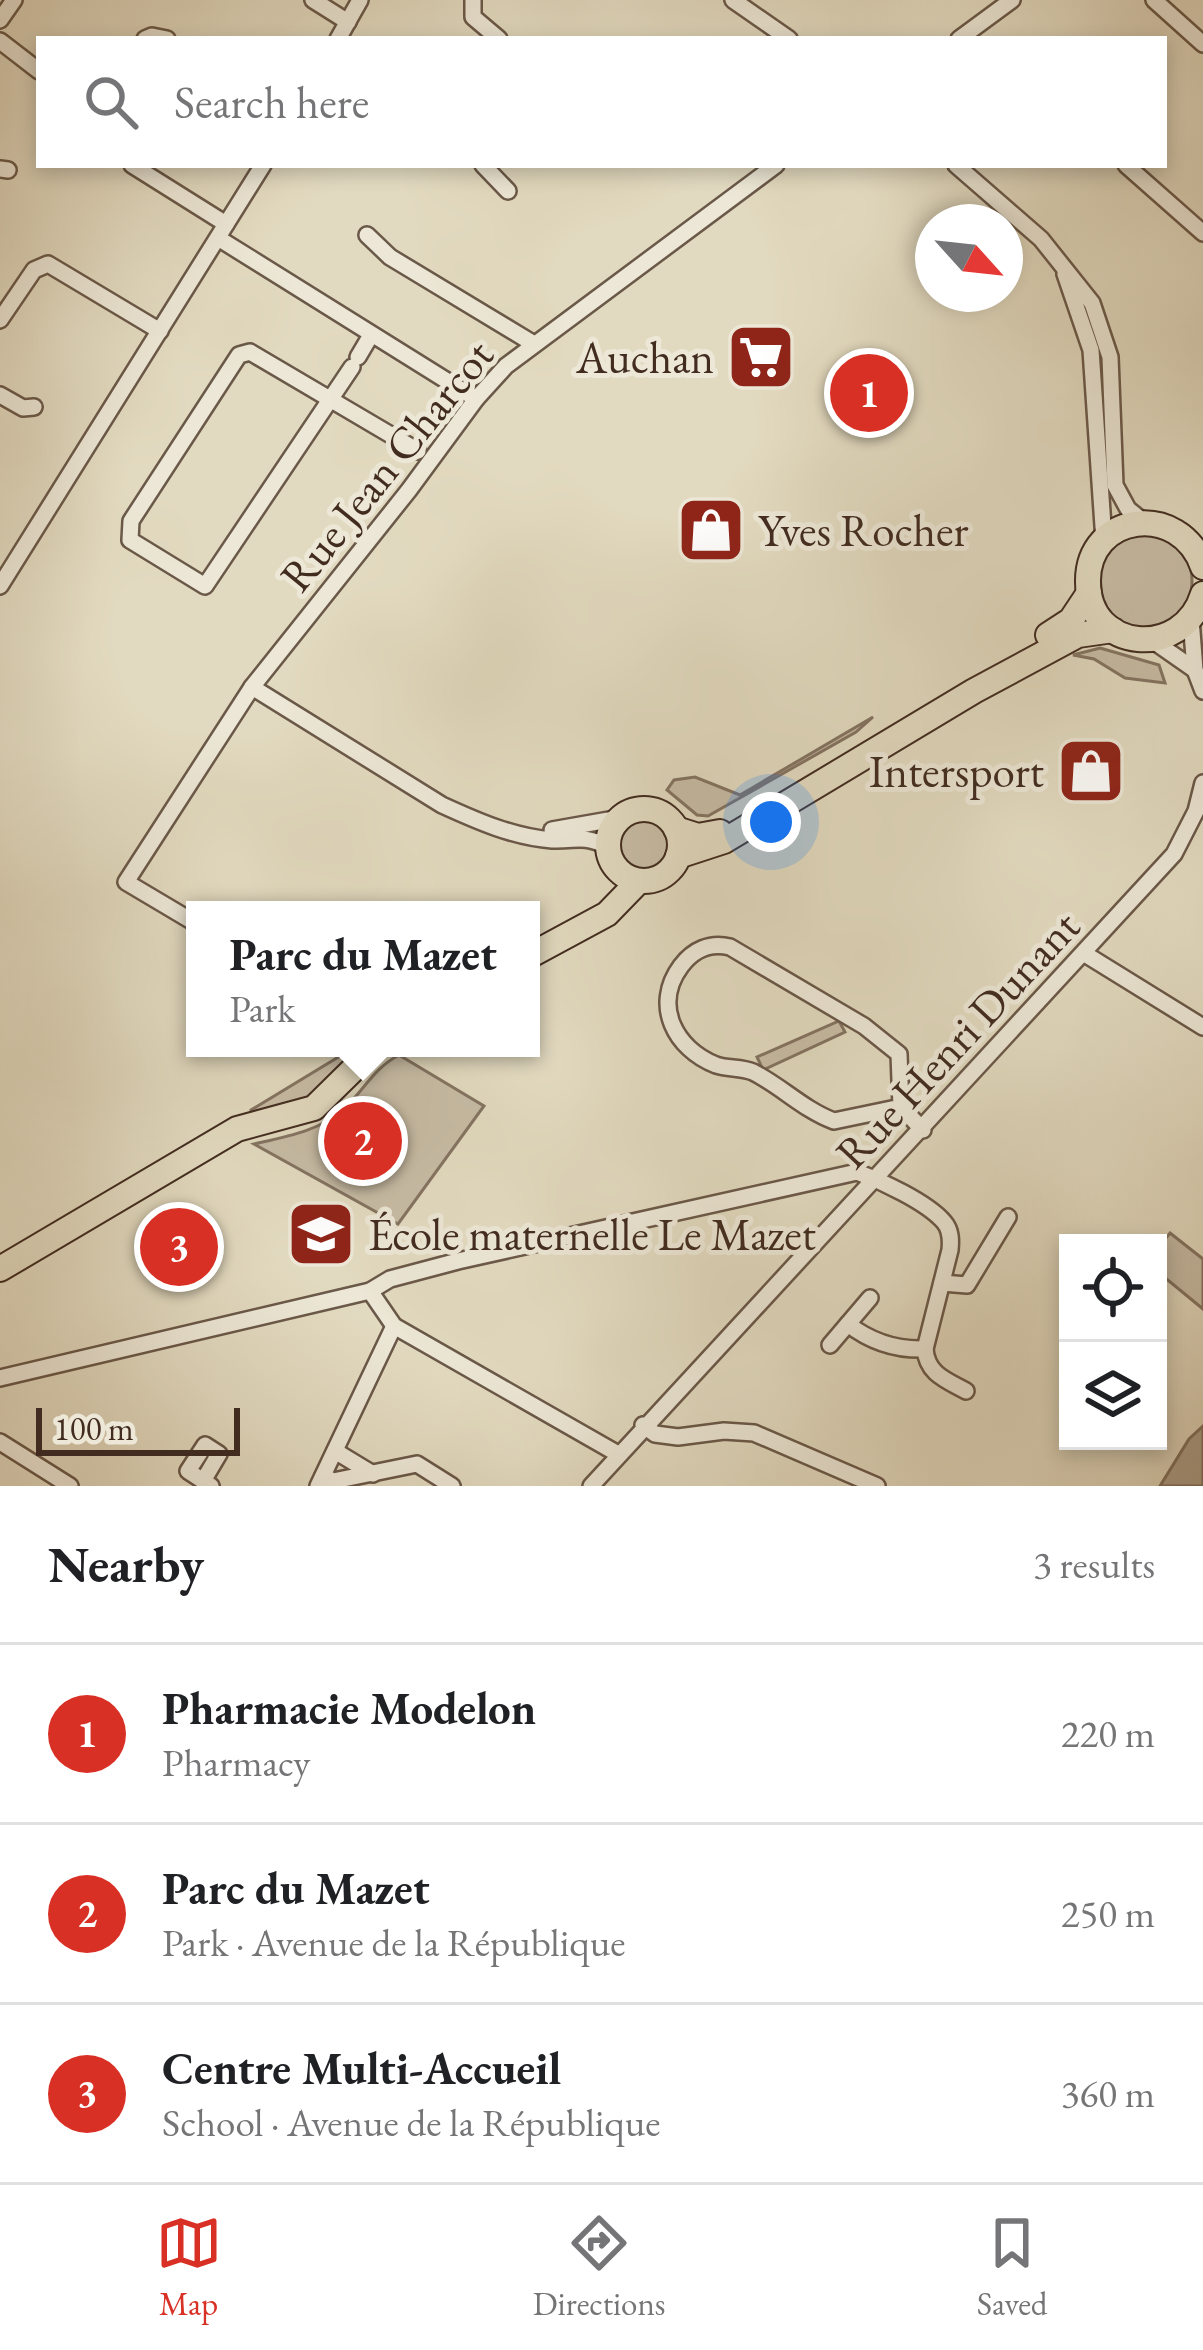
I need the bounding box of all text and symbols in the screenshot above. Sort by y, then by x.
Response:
search box [36,36,1167,168]
icon: search [78,69,144,135]
text: Search here [174,73,369,131]
north arrow [915,204,1023,312]
supermarket icon: Auchan [726,322,796,392]
street label: Rue Jean Charcot [267,327,505,603]
place label: Auchan [575,328,714,386]
pin: 1 [830,348,908,438]
shop icon: Yves Rocher [676,495,746,565]
place label: Yves Rocher [758,501,969,559]
shop icon: Intersport [1056,736,1126,806]
place label: Intersport [869,742,1044,800]
your location [741,792,801,852]
street label: Rue Henri Dunant [822,898,1092,1180]
popup [186,901,540,1057]
text: Parc du Mazet [229,925,497,983]
text: Park [229,983,296,1034]
pin: 2 [324,1096,402,1186]
school or university icon: École maternelle Le Mazet [286,1199,356,1269]
pin: 3 [140,1202,218,1292]
place label: École maternelle Le Mazet [368,1205,816,1263]
map controls [1059,1234,1167,1450]
button: locate [1059,1234,1167,1342]
button: layers [1059,1342,1167,1450]
scale bar [36,1402,240,1455]
text: 100 m [54,1407,134,1450]
text: Nearby [48,1531,204,1597]
text: 3 results [1033,1539,1155,1590]
text: Pharmacie Modelon [162,1679,536,1737]
text: 1 [77,1708,97,1759]
text: 220 m [1061,1708,1155,1759]
text: Pharmacy [162,1737,310,1788]
text: Parc du Mazet [162,1859,430,1917]
text: 2 [77,1888,97,1939]
text: 250 m [1061,1888,1155,1939]
text: Park · Avenue de la République [162,1917,625,1968]
text: Centre Multi-Accueil [162,2039,561,2097]
text: 3 [77,2068,97,2119]
text: 360 m [1061,2068,1155,2119]
text: School · Avenue de la République [162,2097,660,2148]
tab: Map [156,2210,222,2325]
tab: Directions [533,2210,666,2325]
tab: Saved [977,2210,1047,2325]

